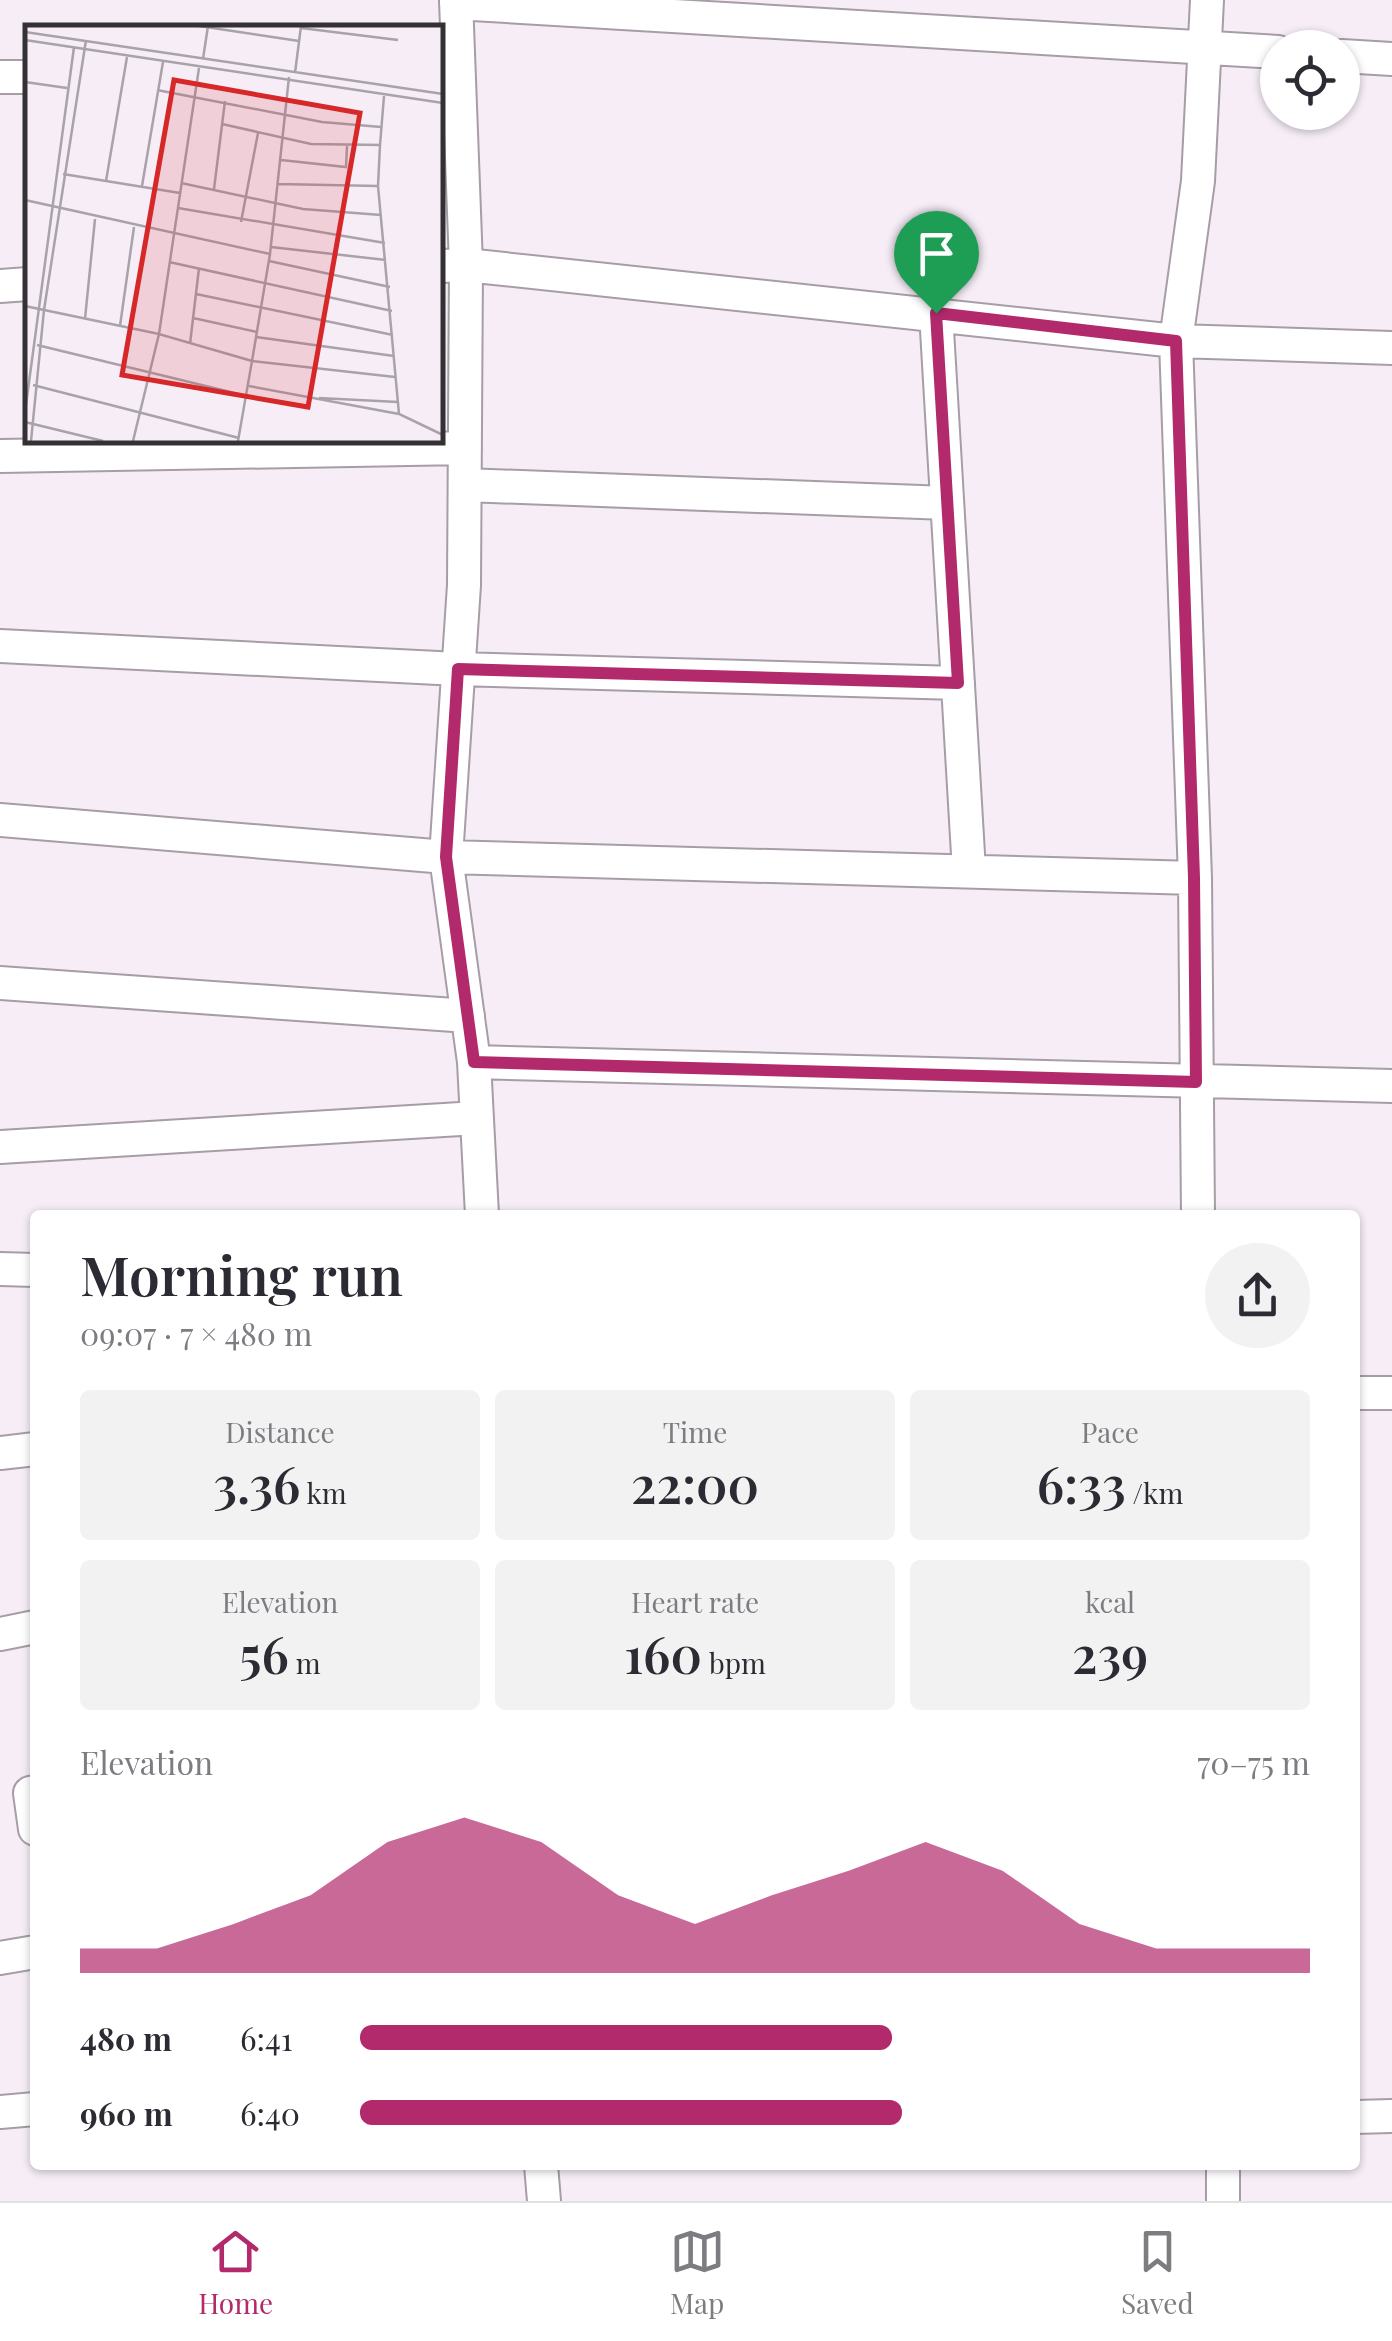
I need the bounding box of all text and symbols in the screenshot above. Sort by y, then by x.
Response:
inset map [25,25,442,442]
map controls [1260,30,1360,130]
button: locate [1260,30,1360,130]
pin [894,211,979,314]
icon: arrive [909,226,964,281]
text: Morning run [80,1236,403,1310]
button: share [1205,1243,1310,1348]
text: 09:07 · 7 × 480 m [80,1311,312,1354]
text: Distance [225,1413,335,1450]
text: Time [663,1413,727,1450]
text: Pace [1081,1413,1139,1450]
text: 3.36 [213,1450,300,1517]
text: 22:00 [631,1450,759,1517]
text: 6:33 [1037,1450,1126,1517]
text: km [300,1474,347,1511]
text: /km [1126,1474,1183,1511]
text: Elevation [222,1583,338,1620]
text: Heart rate [631,1583,759,1620]
text: kcal [1085,1583,1135,1620]
text: 56 [239,1620,289,1687]
text: 160 [624,1620,702,1687]
text: 239 [1072,1620,1148,1687]
text: m [289,1644,321,1681]
text: bpm [702,1644,766,1681]
text: Elevation [80,1740,213,1783]
text: 70–75 m [1197,1740,1310,1783]
text: 480 m [80,2016,172,2059]
text: 6:41 [240,2016,293,2059]
text: 960 m [80,2091,173,2134]
text: 6:40 [240,2091,300,2134]
tab: Home [198,2224,273,2321]
tab: Map [670,2224,725,2321]
tab: Saved [1121,2224,1194,2321]

